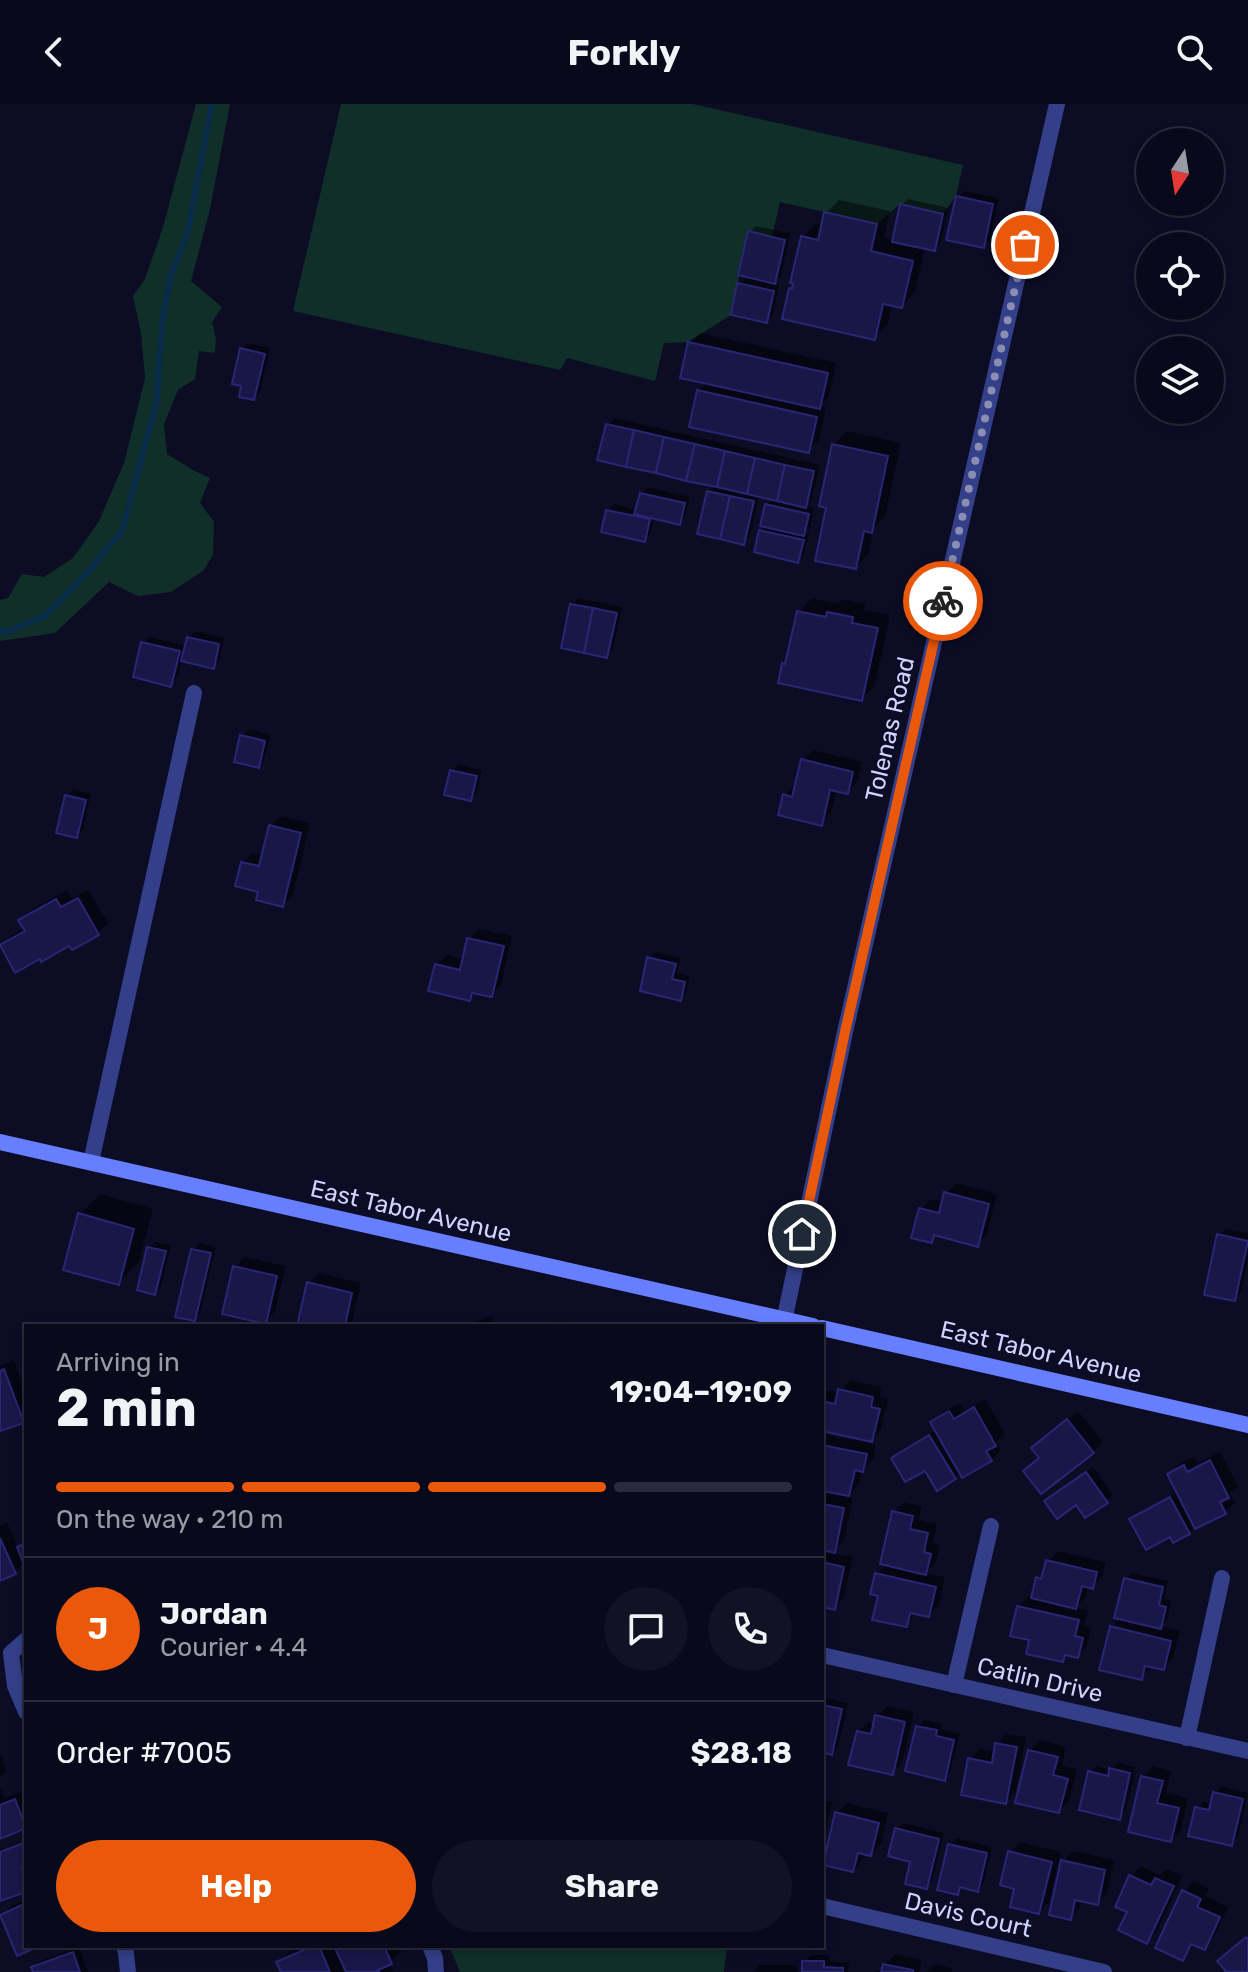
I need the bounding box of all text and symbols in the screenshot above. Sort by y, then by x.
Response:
icon: back [32,30,76,74]
icon: search [1172,30,1216,74]
text: Forkly [567,31,681,74]
north arrow [1136,128,1224,216]
map controls [1136,128,1224,424]
pin [991,211,1059,279]
icon: bag [1003,223,1047,267]
button: locate [1136,232,1224,320]
button: layers [1136,336,1224,424]
courier [903,561,983,641]
icon: bike [921,579,965,623]
street label: Tolenas Road [860,654,920,804]
street label: East Tabor Avenue [308,1174,514,1248]
pin [768,1200,836,1268]
icon: home [780,1212,824,1256]
street label: East Tabor Avenue [938,1315,1144,1389]
text: Arriving in [56,1347,180,1378]
text: 19:04–19:09 [609,1374,792,1410]
text: 2 min [56,1377,197,1439]
text: On the way · 210 m [56,1504,283,1535]
button: chat [604,1587,688,1671]
button: phone [708,1587,792,1671]
text: Jordan [160,1596,268,1632]
text: J [88,1611,108,1647]
text: Courier · 4.4 [160,1632,307,1663]
street label: Catlin Drive [974,1652,1106,1708]
text: Order #7005 [56,1735,232,1771]
text: $28.18 [690,1735,792,1771]
button: Help [56,1840,416,1932]
button: Share [432,1840,792,1932]
street label: Davis Court [902,1887,1034,1943]

